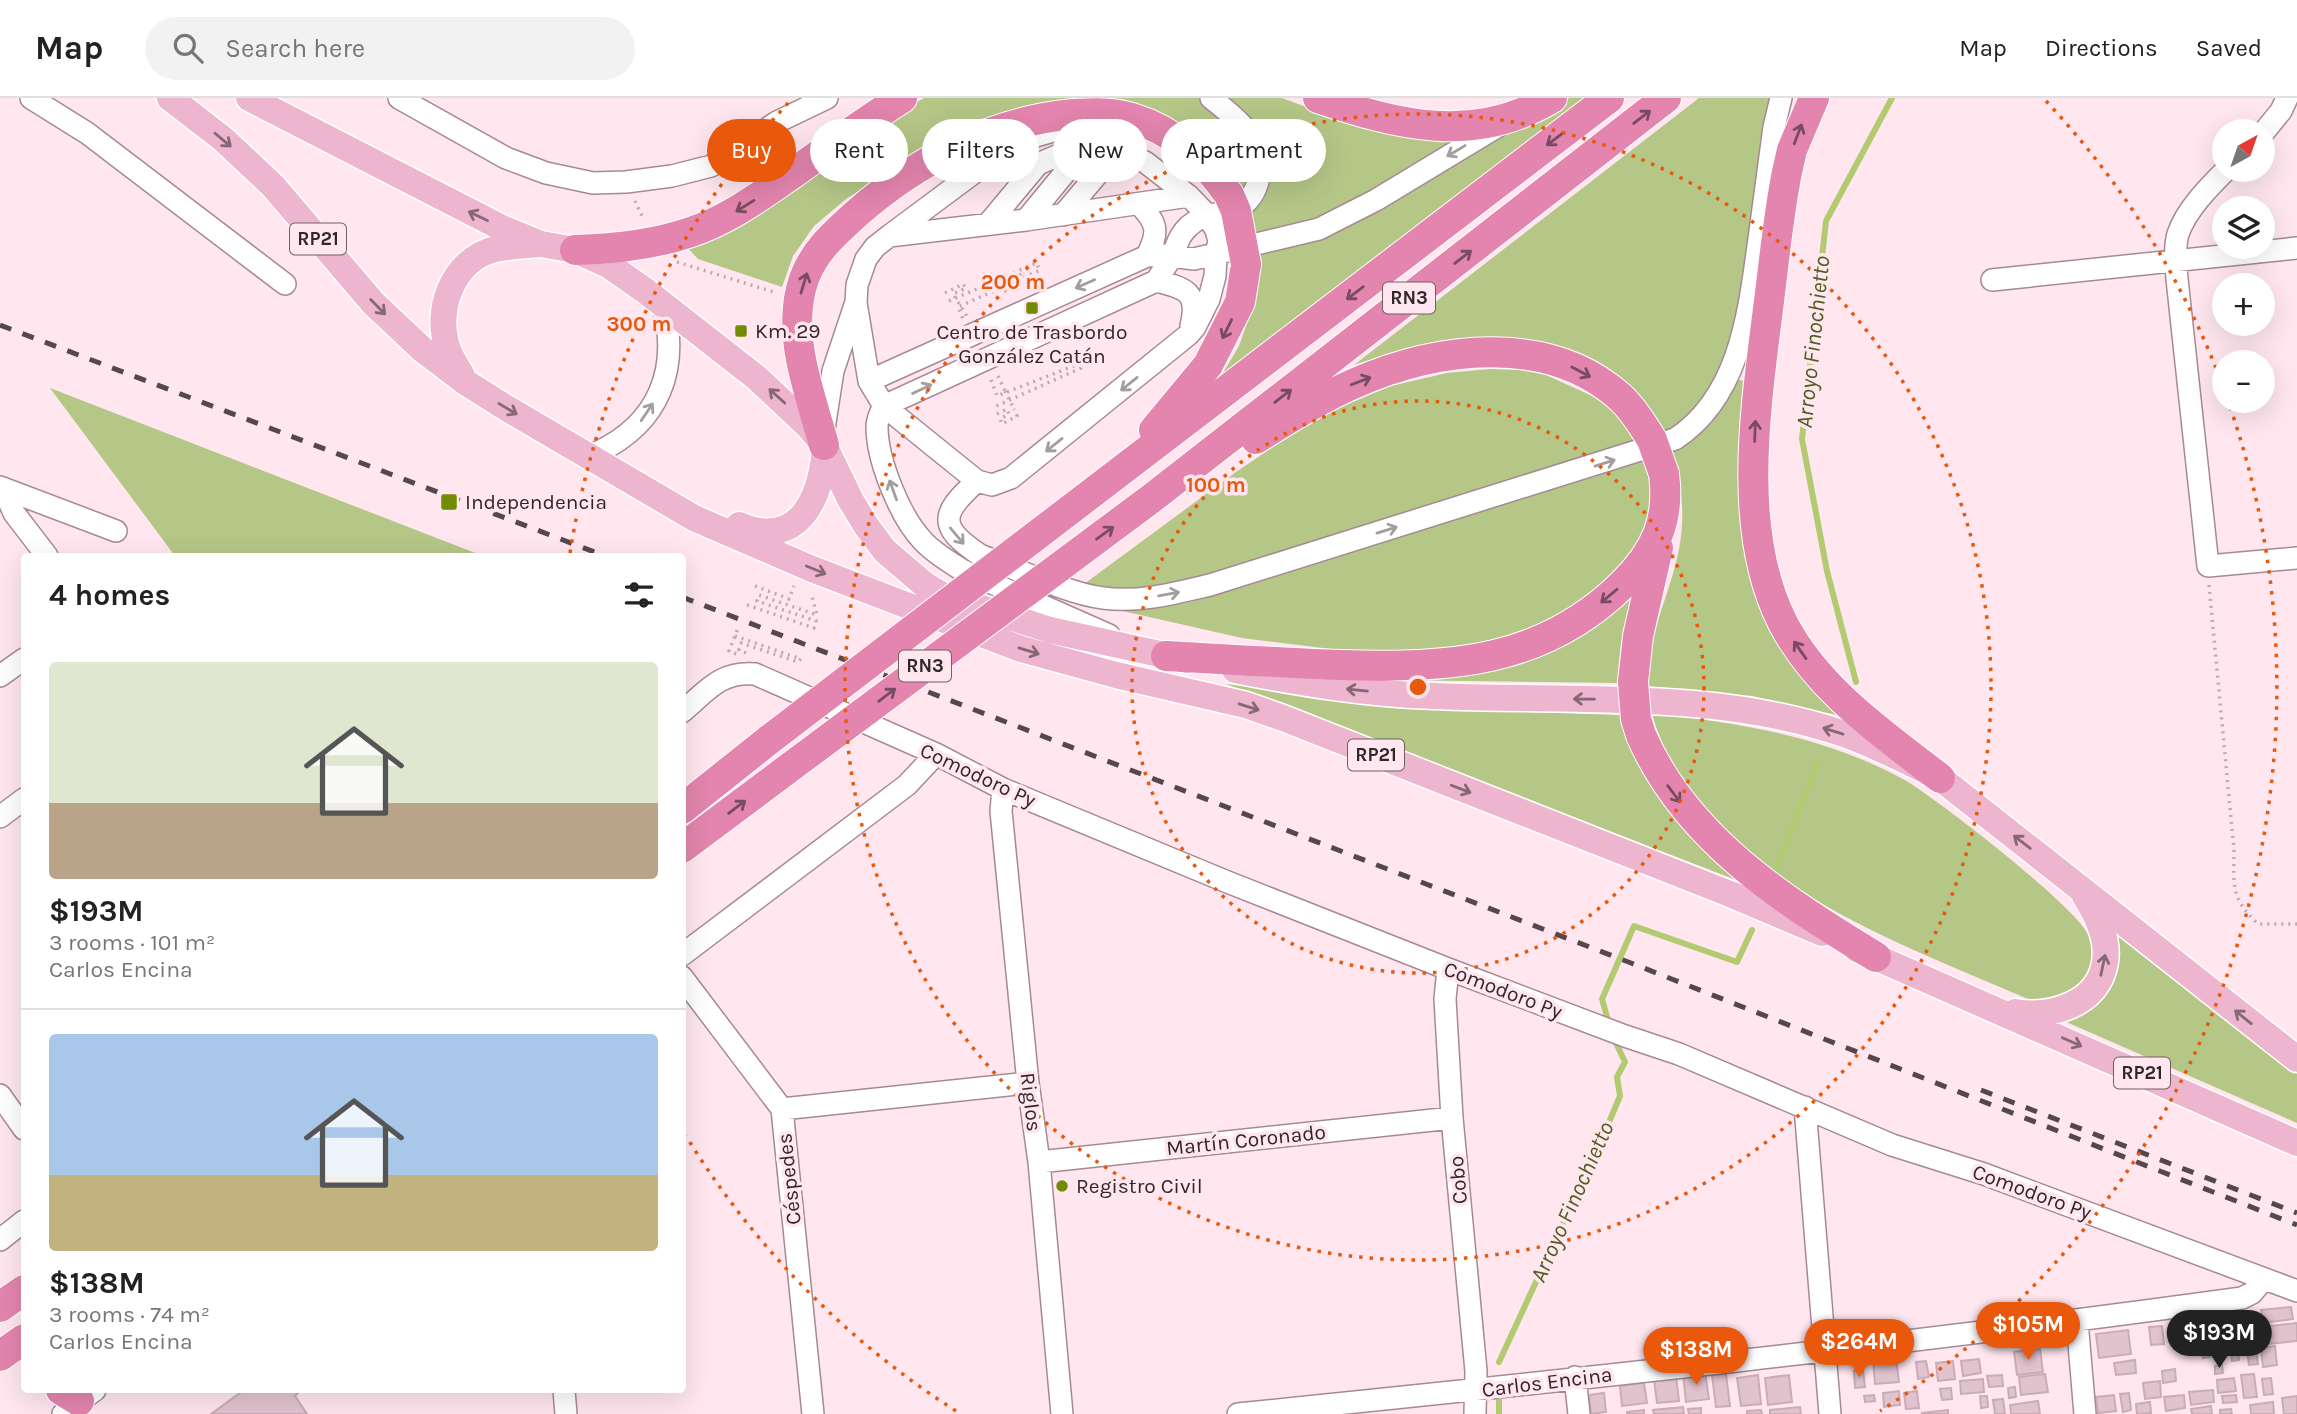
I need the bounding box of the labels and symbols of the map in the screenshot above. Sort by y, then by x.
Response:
one-way arrow [1632,109,1651,124]
north arrow [2212,119,2275,182]
one-way arrow [1793,124,1806,146]
one-way arrow [214,132,232,148]
one-way arrow [1546,132,1564,147]
one-way arrow [1447,145,1467,159]
one-way arrow [735,200,755,214]
one-way arrow [468,209,489,223]
road number: RP21 [290,223,346,254]
one-way arrow [1453,249,1471,264]
water label: Arroyo Finochietto [1791,255,1835,429]
text: 200 m [981,270,1045,294]
one-way arrow [798,272,811,294]
one-way arrow [1075,278,1096,291]
road number: RN3 [1383,282,1435,314]
one-way arrow [1346,285,1364,300]
one-way arrow [369,298,386,315]
marker: Centro de Trasbordo González Catán [1024,300,1040,316]
text: 300 m [607,312,671,336]
one-way arrow [1220,318,1234,339]
place label: Km. 29 [755,319,821,343]
place label: Centro de Trasbordo González Catán [936,320,1128,368]
marker: Km. 29 [733,323,749,339]
one-way arrow [1570,366,1591,379]
one-way arrow [1349,374,1371,386]
one-way arrow [1121,376,1139,392]
one-way arrow [911,382,932,395]
one-way arrow [768,388,786,404]
one-way arrow [1273,389,1292,404]
one-way arrow [498,402,518,416]
one-way arrow [640,403,654,422]
one-way arrow [1749,420,1762,443]
one-way arrow [1046,437,1064,453]
one-way arrow [1593,455,1615,468]
text: 100 m [1186,473,1246,497]
one-way arrow [886,479,898,501]
place label: Independencia [465,490,607,514]
marker: Independencia [439,492,459,512]
one-way arrow [1376,522,1398,535]
one-way arrow [1095,526,1114,540]
one-way arrow [949,527,965,545]
one-way arrow [805,565,826,578]
one-way arrow [1157,587,1180,600]
one-way arrow [1600,588,1618,604]
one-way arrow [1793,641,1807,660]
one-way arrow [1017,646,1039,658]
road number: RN3 [899,650,951,681]
centre of rings [1406,675,1430,699]
one-way arrow [1346,683,1369,696]
one-way arrow [877,688,895,703]
one-way arrow [1573,692,1596,705]
one-way arrow [1238,701,1260,714]
one-way arrow [1822,724,1844,737]
street label: Comodoro Py [916,738,1040,812]
road number: RP21 [1348,740,1404,770]
one-way arrow [1450,783,1472,796]
one-way arrow [1667,784,1682,803]
one-way arrow [727,800,746,814]
one-way arrow [2013,834,2032,849]
one-way arrow [2098,954,2111,976]
street label: Comodoro Py [1440,956,1566,1024]
one-way arrow [2235,1009,2253,1024]
one-way arrow [2060,1036,2082,1049]
road number: RP21 [2114,1057,2170,1088]
street label: Riglos [1015,1071,1047,1133]
water label: Arroyo Finochietto [1525,1118,1619,1286]
street label: Martín Coronado [1165,1120,1327,1160]
street label: Céspedes [772,1132,806,1226]
street label: Cobo [1444,1155,1472,1205]
street label: Comodoro Py [1969,1159,2095,1225]
place label: Registro Civil [1076,1174,1203,1198]
marker: Registro Civil [1054,1178,1070,1194]
pin: $105M [1979,1302,2077,1362]
pin: $193M [2170,1310,2268,1370]
pin: $264M [1810,1320,1908,1379]
pin: $138M [1647,1328,1745,1387]
street label: Carlos Encina [1480,1362,1614,1402]

